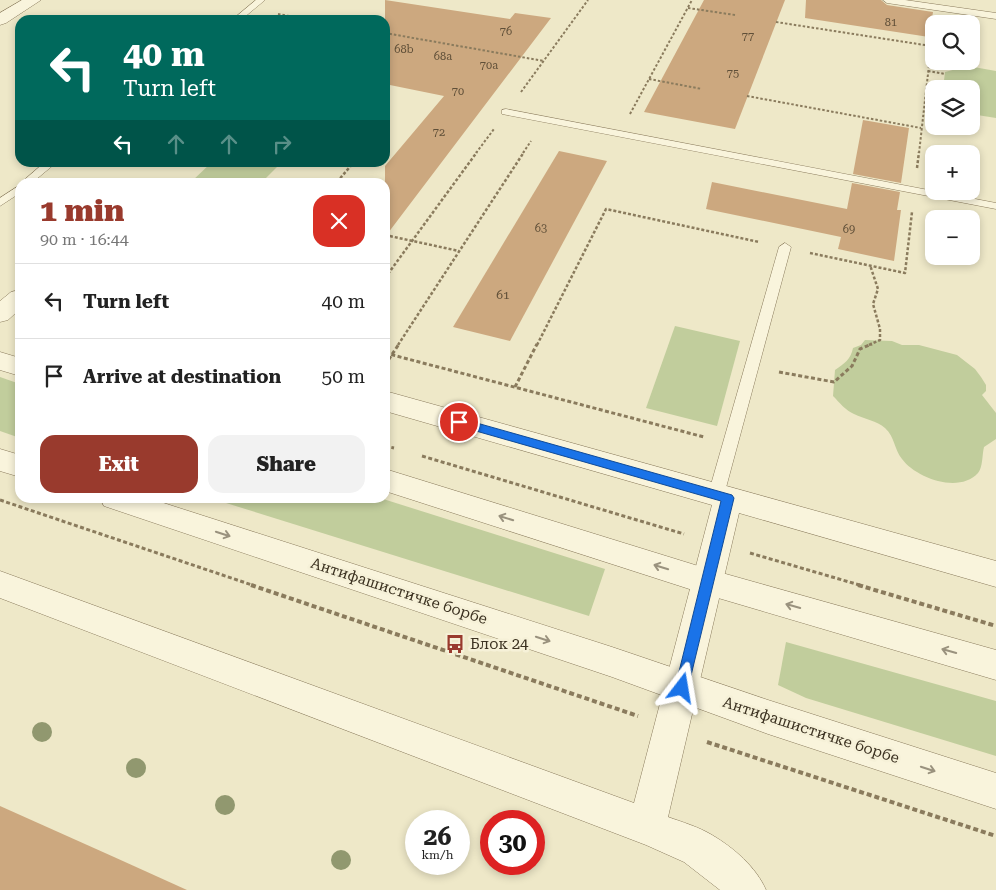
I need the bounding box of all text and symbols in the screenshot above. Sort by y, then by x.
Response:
map controls [925,15,980,265]
button: search [925,15,980,70]
house number: 81 [885,16,897,29]
house number: 76 [500,25,512,38]
house number: 77 [742,30,754,43]
text: 40 m [123,34,205,75]
icon: left [40,35,105,100]
house number: 68b [394,43,414,56]
house number: 68a [434,50,452,63]
house number: 70a [480,59,498,72]
house number: 75 [727,67,739,80]
text: Turn left [123,76,216,101]
button: layers [925,80,980,135]
house number: 70 [452,85,464,98]
house number: 72 [433,126,445,139]
icon: left [109,130,137,158]
icon: ahead [162,130,190,158]
icon: ahead [215,130,243,158]
icon: right [268,130,296,158]
button: + [925,145,980,200]
text: 1 min [40,193,124,228]
button: close [313,195,365,247]
button: − [925,210,980,265]
house number: 63 [535,222,547,235]
house number: 69 [843,223,855,236]
text: 90 m · 16:44 [40,230,129,249]
icon: left [40,287,68,315]
house number: 61 [496,288,510,302]
text: Turn left [83,290,169,313]
text: 40 m [322,290,365,313]
icon: arrive [40,362,68,390]
text: Arrive at destination [83,365,281,388]
text: 50 m [322,365,365,388]
pin [438,401,480,443]
icon: arrive [445,408,473,436]
button: Exit [40,435,198,493]
button: Share [208,435,365,493]
one-way arrow [499,513,515,523]
one-way arrow [215,530,230,539]
street label: Антифашистичке борбе [308,554,490,628]
one-way arrow [654,562,670,571]
one-way arrow [786,600,802,610]
bus stop icon: Блок 24 [444,633,466,655]
place label: Блок 24 [470,635,529,653]
one-way arrow [535,635,551,645]
one-way arrow [942,646,958,656]
position arrow [655,661,707,713]
street label: Антифашистичке борбе [720,693,902,767]
one-way arrow [919,764,935,774]
speed limit sign: 30 [480,810,545,875]
text: 26 [423,822,452,851]
text: km/h [421,848,454,862]

